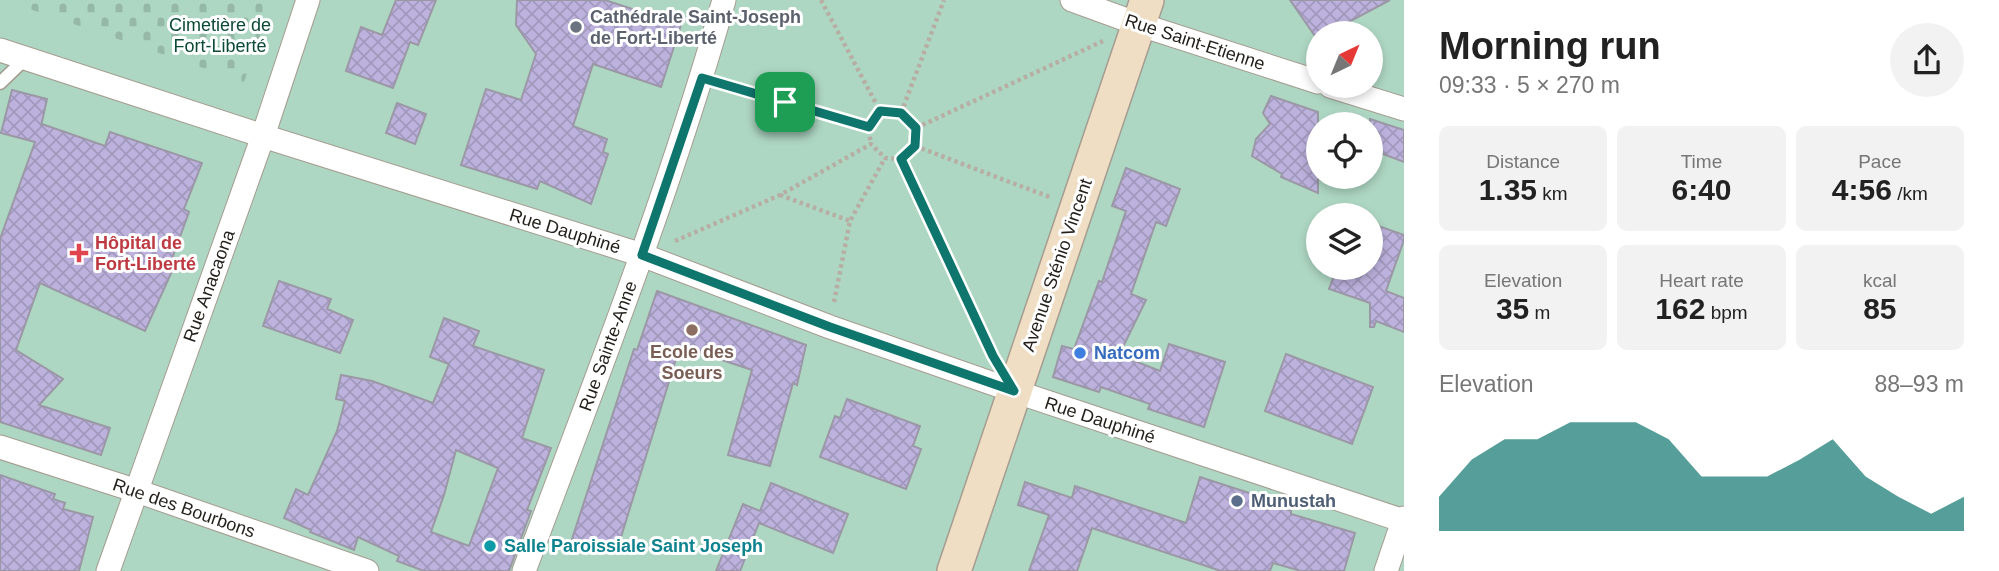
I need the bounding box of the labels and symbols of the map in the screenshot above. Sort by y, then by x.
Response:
place label: Cathédrale Saint-Joseph de Fort-Liberté [590,7,801,48]
street label: Rue Saint-Etienne [1122,10,1268,74]
park label: Cimetière de Fort-Liberté [169,15,271,56]
marker: Cathédrale Saint-Joseph de Fort-Liberté [568,19,584,35]
north arrow [1306,21,1382,98]
pin [755,72,815,132]
street label: Avenue Sténio Vincent [1018,176,1096,354]
street label: Rue Dauphiné [507,205,623,257]
street label: Rue Anacaona [179,226,239,345]
place label: Hôpital de Fort-Liberté [95,233,196,274]
marker: Hôpital de Fort-Liberté [69,243,89,263]
street label: Rue Sainte-Anne [575,278,641,414]
marker: Ecole des Soeurs [684,322,700,338]
place label: Ecole des Soeurs [650,342,734,383]
place label: Natcom [1094,343,1160,363]
marker: Natcom [1072,345,1088,361]
street label: Rue Dauphiné [1042,393,1158,447]
street label: Rue des Bourbons [110,474,258,542]
place label: Munustah [1251,491,1336,511]
marker: Munustah [1229,493,1245,509]
place label: Salle Paroissiale Saint Joseph [504,536,763,556]
marker: Salle Paroissiale Saint Joseph [482,538,498,554]

